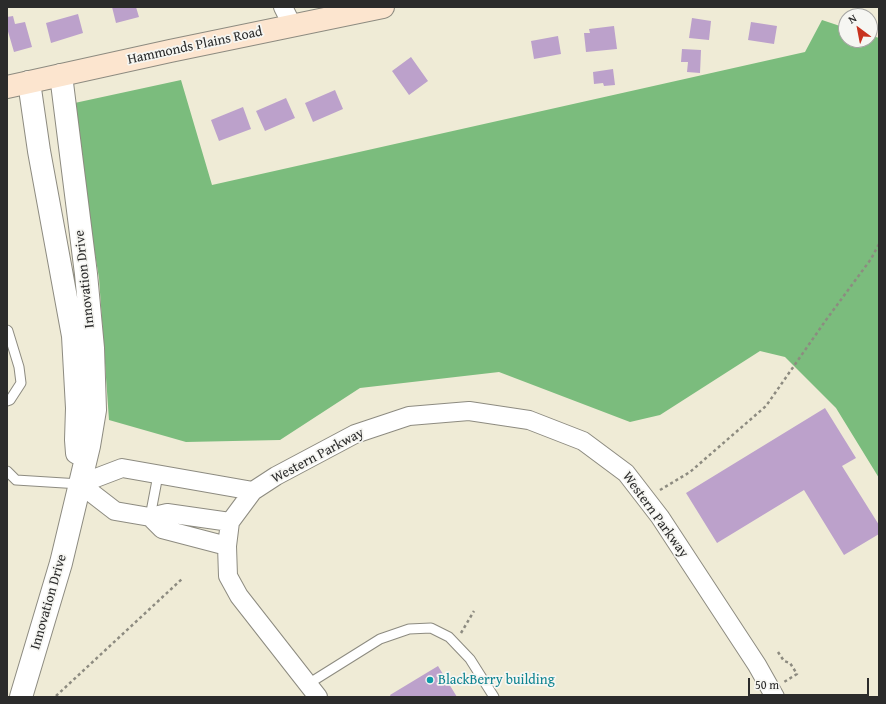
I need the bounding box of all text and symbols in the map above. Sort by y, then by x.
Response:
north arrow [838,8,878,48]
text: N [845,10,860,27]
street label: Hammonds Plains Road [126,23,264,69]
street label: Innovation Drive [71,229,99,329]
street label: Western Parkway [269,425,367,487]
street label: Western Parkway [618,469,692,561]
street label: Innovation Drive [27,552,71,652]
scale bar [750,670,871,696]
place label: BlackBerry building [438,672,555,688]
marker: BlackBerry building [425,675,435,685]
text: 50 m [755,676,779,693]

